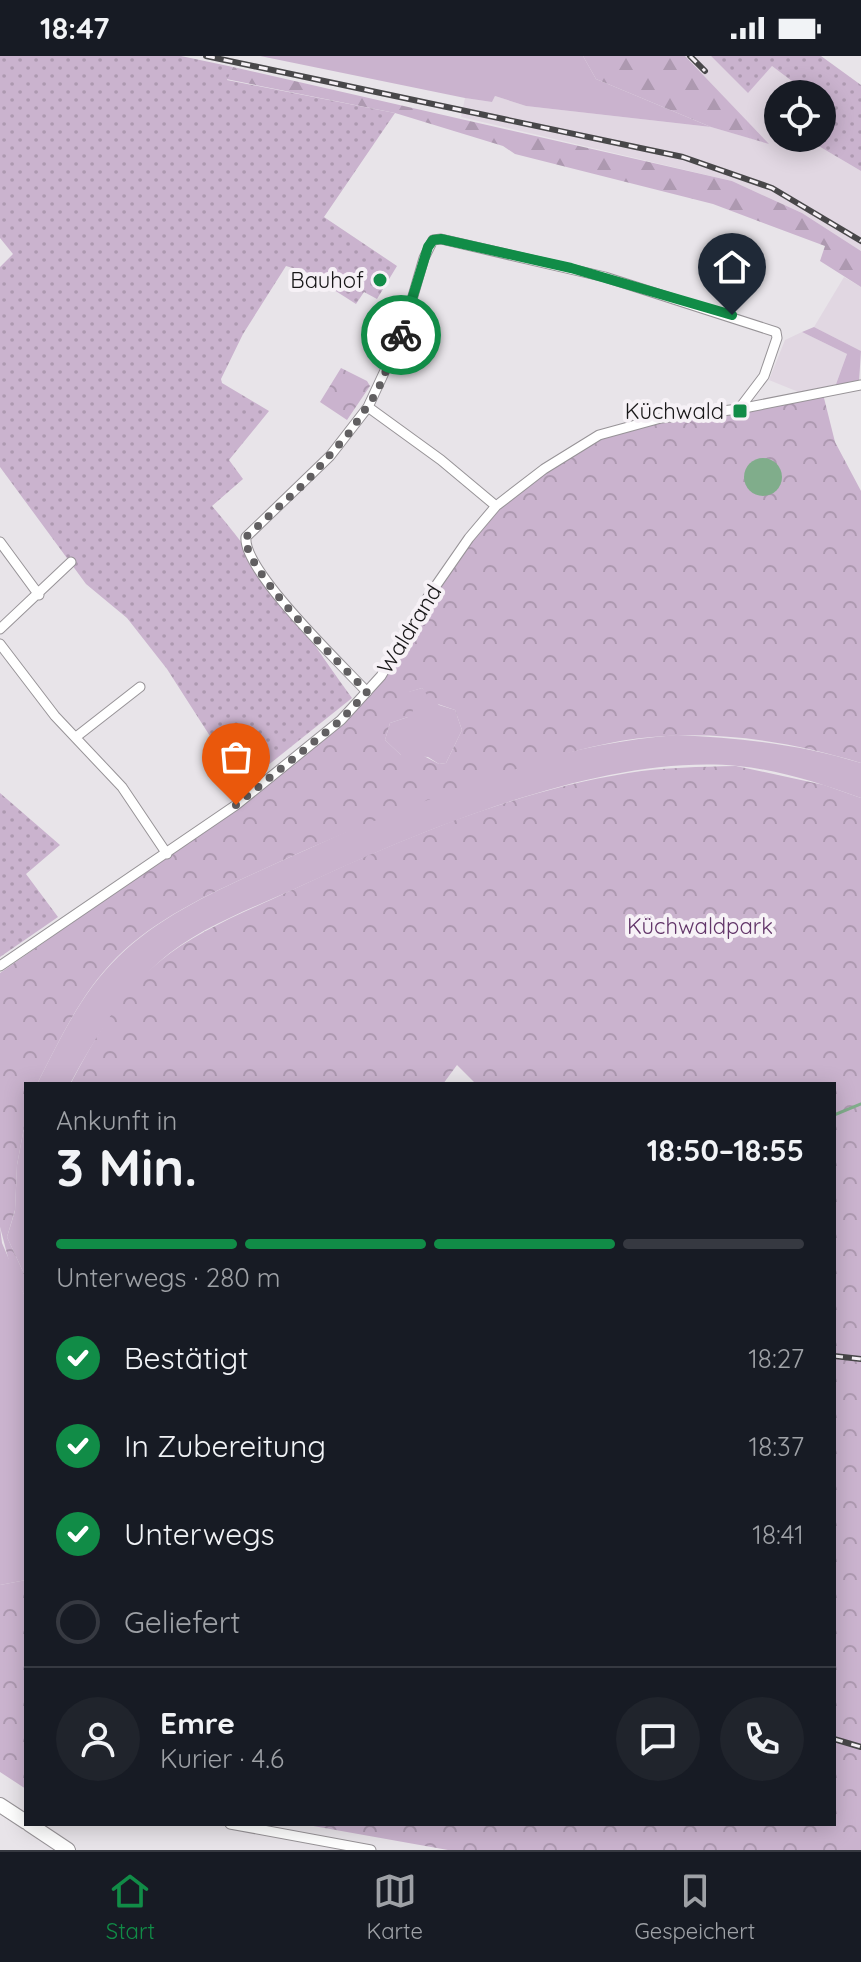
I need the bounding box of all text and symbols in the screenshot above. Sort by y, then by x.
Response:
text: 18:47 [40,9,110,47]
map controls [764,80,836,152]
button: locate [764,80,836,152]
pin [698,233,766,315]
icon: home [710,245,754,289]
place label: Bauhof [290,266,364,294]
marker: Bauhof [371,271,389,289]
courier [361,295,441,375]
icon: bike [379,313,423,357]
place label: Küchwald [625,397,724,425]
marker: Küchwald [731,402,749,420]
street label: Waldrand [371,579,447,679]
pin [202,723,270,805]
icon: bag [214,735,258,779]
park label: Küchwaldpark [627,912,773,940]
text: Ankunft in [56,1104,177,1137]
text: 18:50–18:55 [647,1131,804,1169]
text: 3 Min. [56,1134,197,1199]
text: Unterwegs · 280 m [56,1261,281,1294]
icon: check [56,1336,100,1380]
text: Bestätigt [124,1339,248,1377]
text: 18:27 [748,1342,804,1375]
icon: check [56,1424,100,1468]
text: In Zubereitung [124,1427,326,1465]
text: 18:37 [749,1430,804,1463]
icon: check [56,1512,100,1556]
text: Unterwegs [124,1515,275,1553]
text: 18:41 [752,1518,804,1551]
text: Geliefert [124,1603,240,1641]
button: person [56,1697,140,1781]
button: chat [616,1697,700,1781]
button: phone [720,1697,804,1781]
text: Emre [160,1704,235,1742]
text: Kurier · 4.6 [160,1742,284,1775]
tab: Start [106,1869,155,1945]
tab: Karte [366,1869,423,1945]
tab: Gespeichert [634,1869,755,1945]

